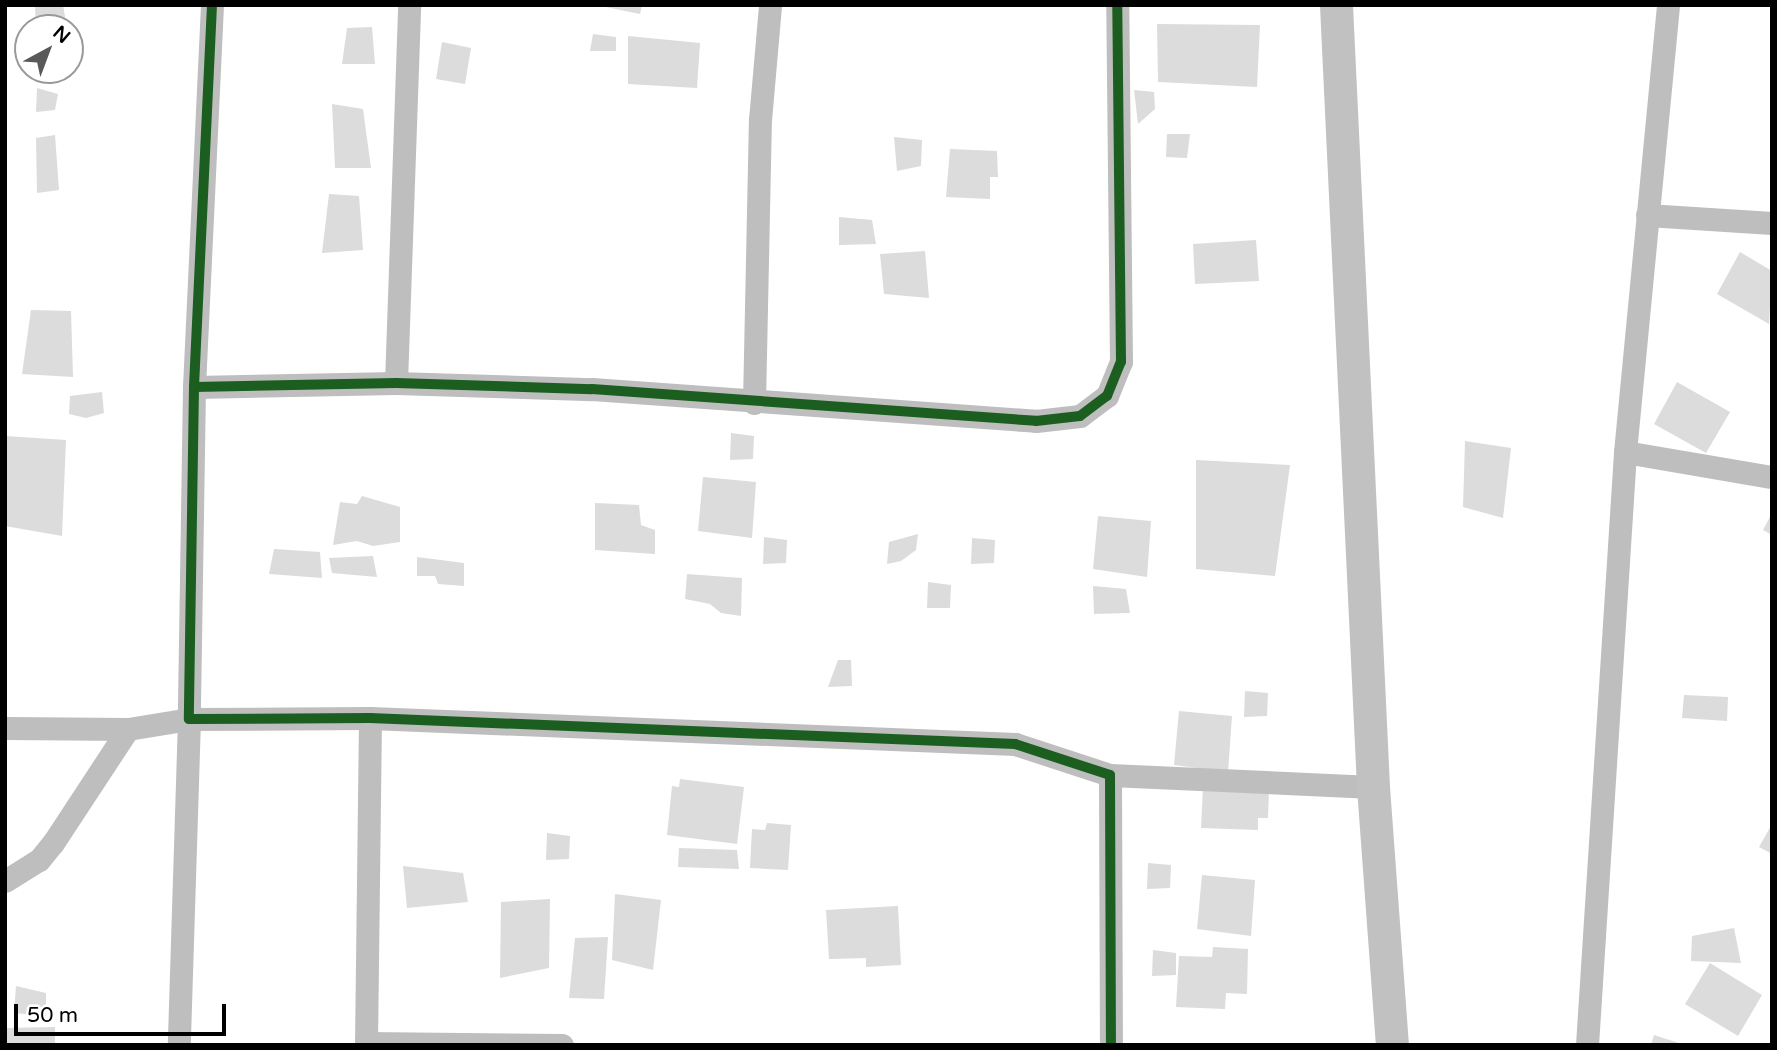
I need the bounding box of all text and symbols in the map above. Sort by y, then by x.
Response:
north arrow [14,14,84,84]
text: N [48,21,74,48]
scale bar [18,990,229,1034]
text: 50 m [27,1003,78,1028]

